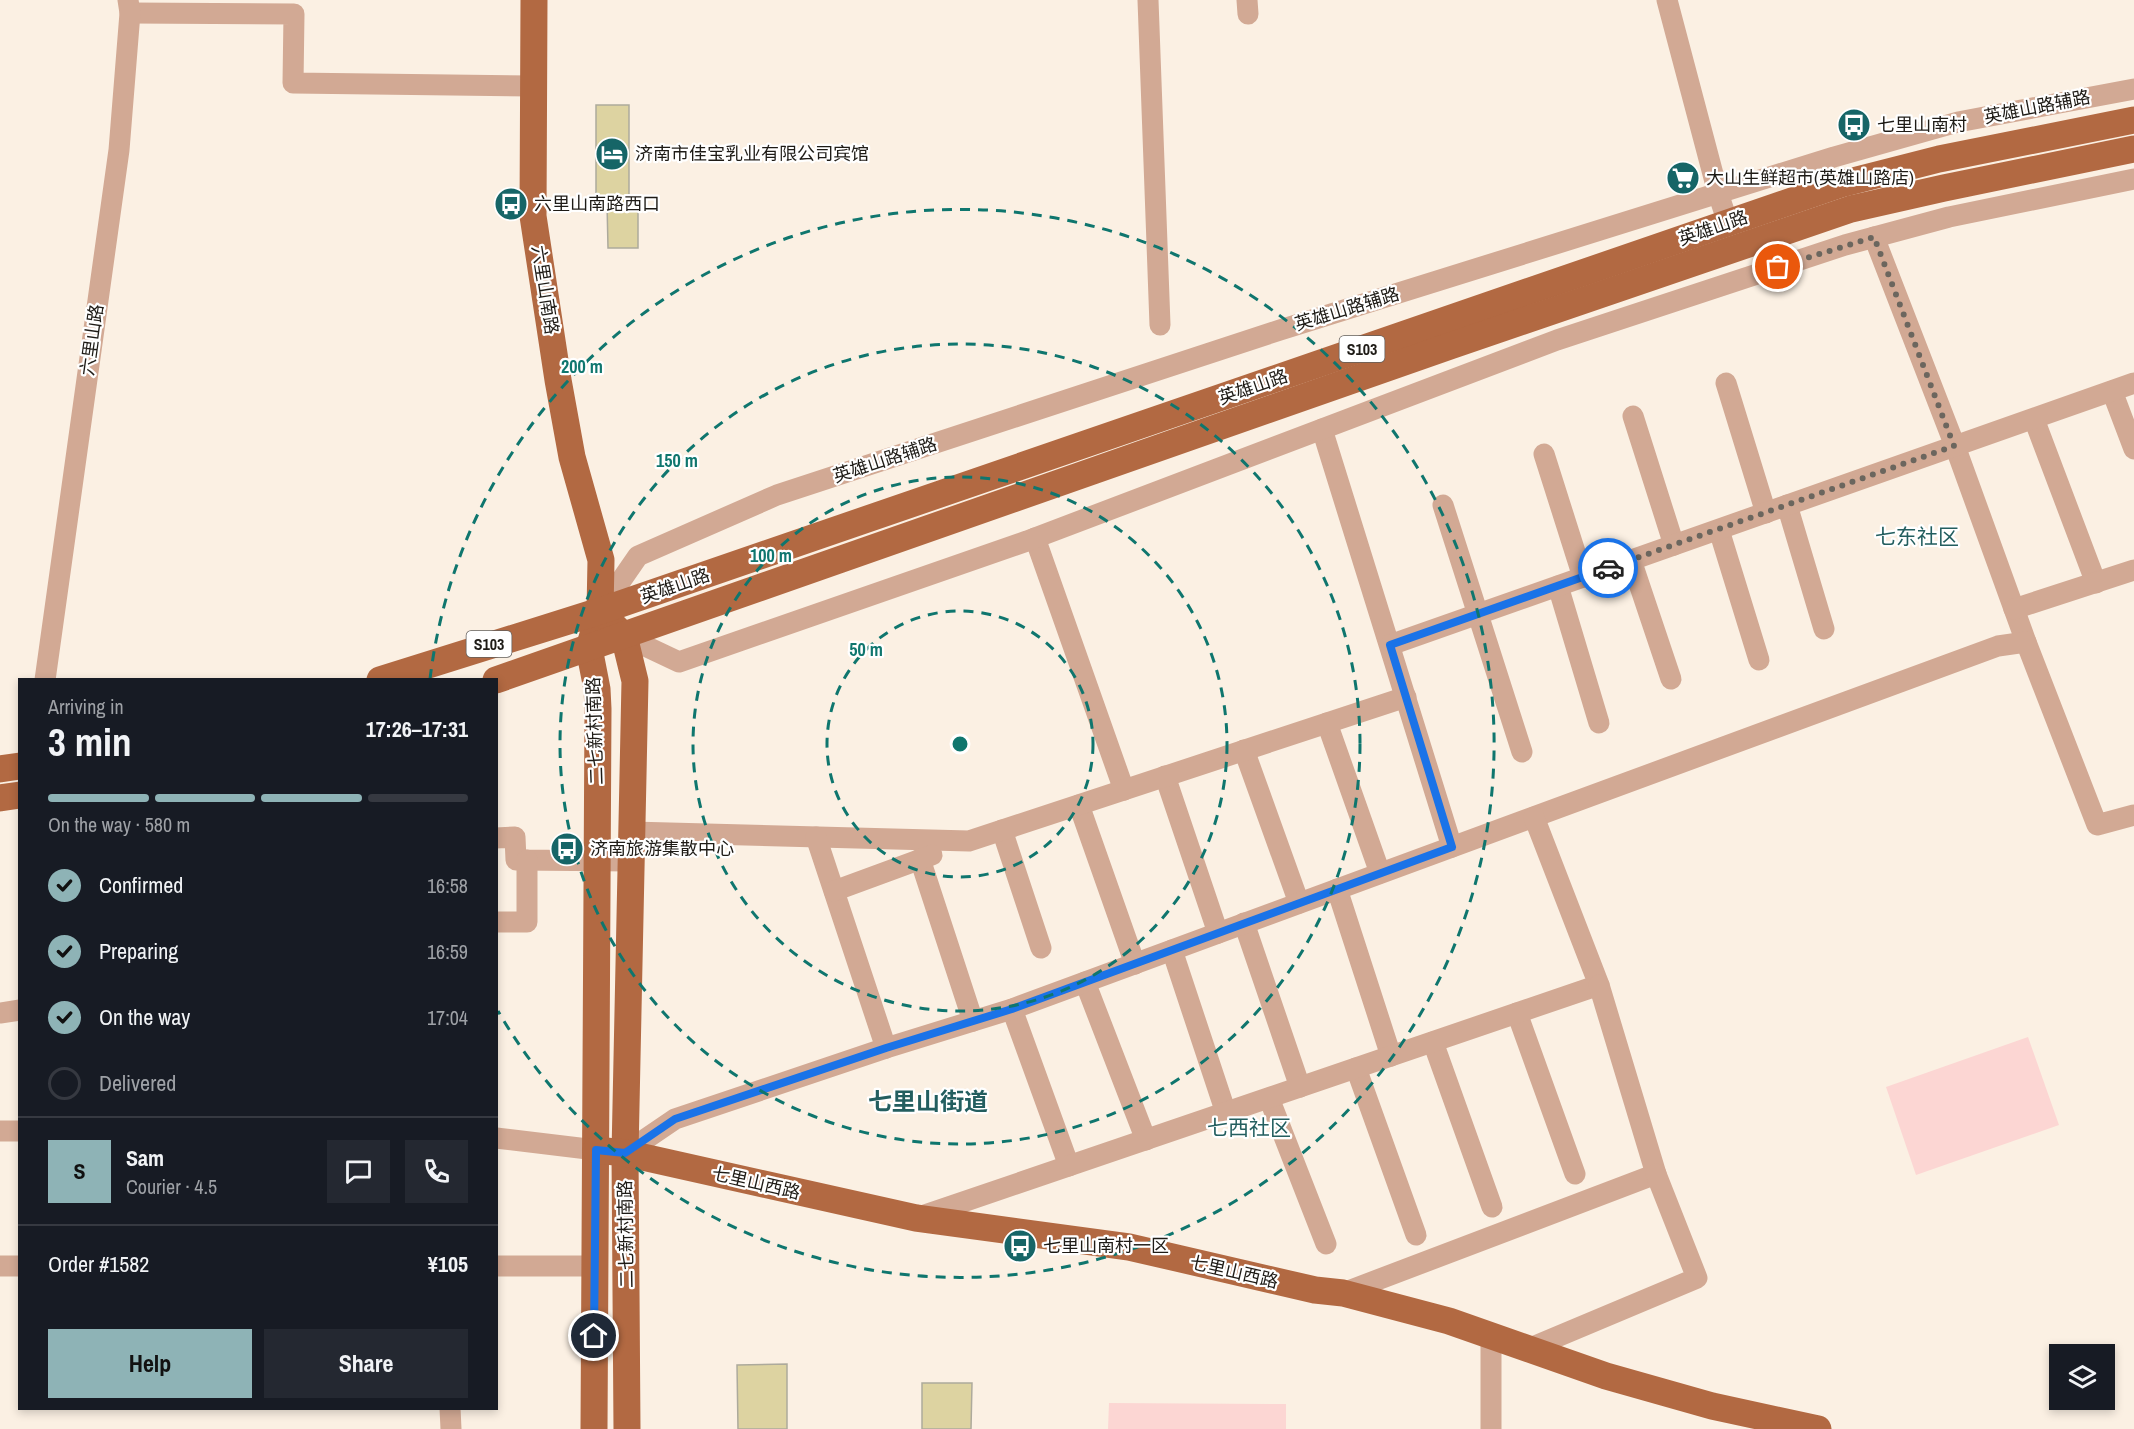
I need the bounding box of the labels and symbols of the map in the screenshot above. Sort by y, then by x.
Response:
street label: 英雄山路辅路 [1982,84,2092,129]
bus stop icon: 七里山南村 [1836,107,1872,143]
place label: 七里山南村 [1877,112,1967,137]
hotel icon: 济南市佳宝乳业有限公司宾馆 [594,136,630,172]
place label: 济南市佳宝乳业有限公司宾馆 [635,141,869,166]
supermarket icon: 大山生鲜超市(英雄山路店) [1665,160,1701,196]
place label: 大山生鲜超市(英雄山路店) [1706,165,1914,190]
bus stop icon: 六里山南路西口 [493,186,529,222]
place label: 六里山南路西口 [534,191,660,216]
street label: 英雄山路 [1675,204,1751,251]
pin [1752,241,1803,292]
street label: 六里山南路 [526,244,565,336]
street label: 英雄山路辅路 [1292,281,1402,336]
street label: 六里山路 [74,303,109,377]
road number: S103 [1340,336,1384,362]
text: 200 m [561,354,603,379]
street label: 英雄山路 [1215,363,1291,410]
street label: 英雄山路辅路 [830,431,940,488]
text: 150 m [656,448,698,473]
district label: 七东社区 [1875,522,1959,551]
courier [1578,538,1638,598]
text: 100 m [750,543,792,568]
street label: 英雄山路 [637,562,713,609]
road number: S103 [466,631,512,657]
text: 50 m [849,637,883,662]
street label: 二七新村南路 [580,677,609,785]
centre of rings [950,734,970,754]
bus stop icon: 济南旅游集散中心 [549,831,585,867]
place label: 济南旅游集散中心 [590,836,734,861]
district label: 七里山街道 [868,1085,988,1117]
district label: 七西社区 [1207,1113,1291,1142]
street label: 七里山西路 [709,1160,803,1205]
street label: 二七新村南路 [612,1180,639,1288]
bus stop icon: 七里山南村一区 [1002,1228,1038,1264]
place label: 七里山南村一区 [1043,1233,1169,1258]
street label: 七里山西路 [1187,1249,1281,1294]
pin [568,1310,619,1361]

